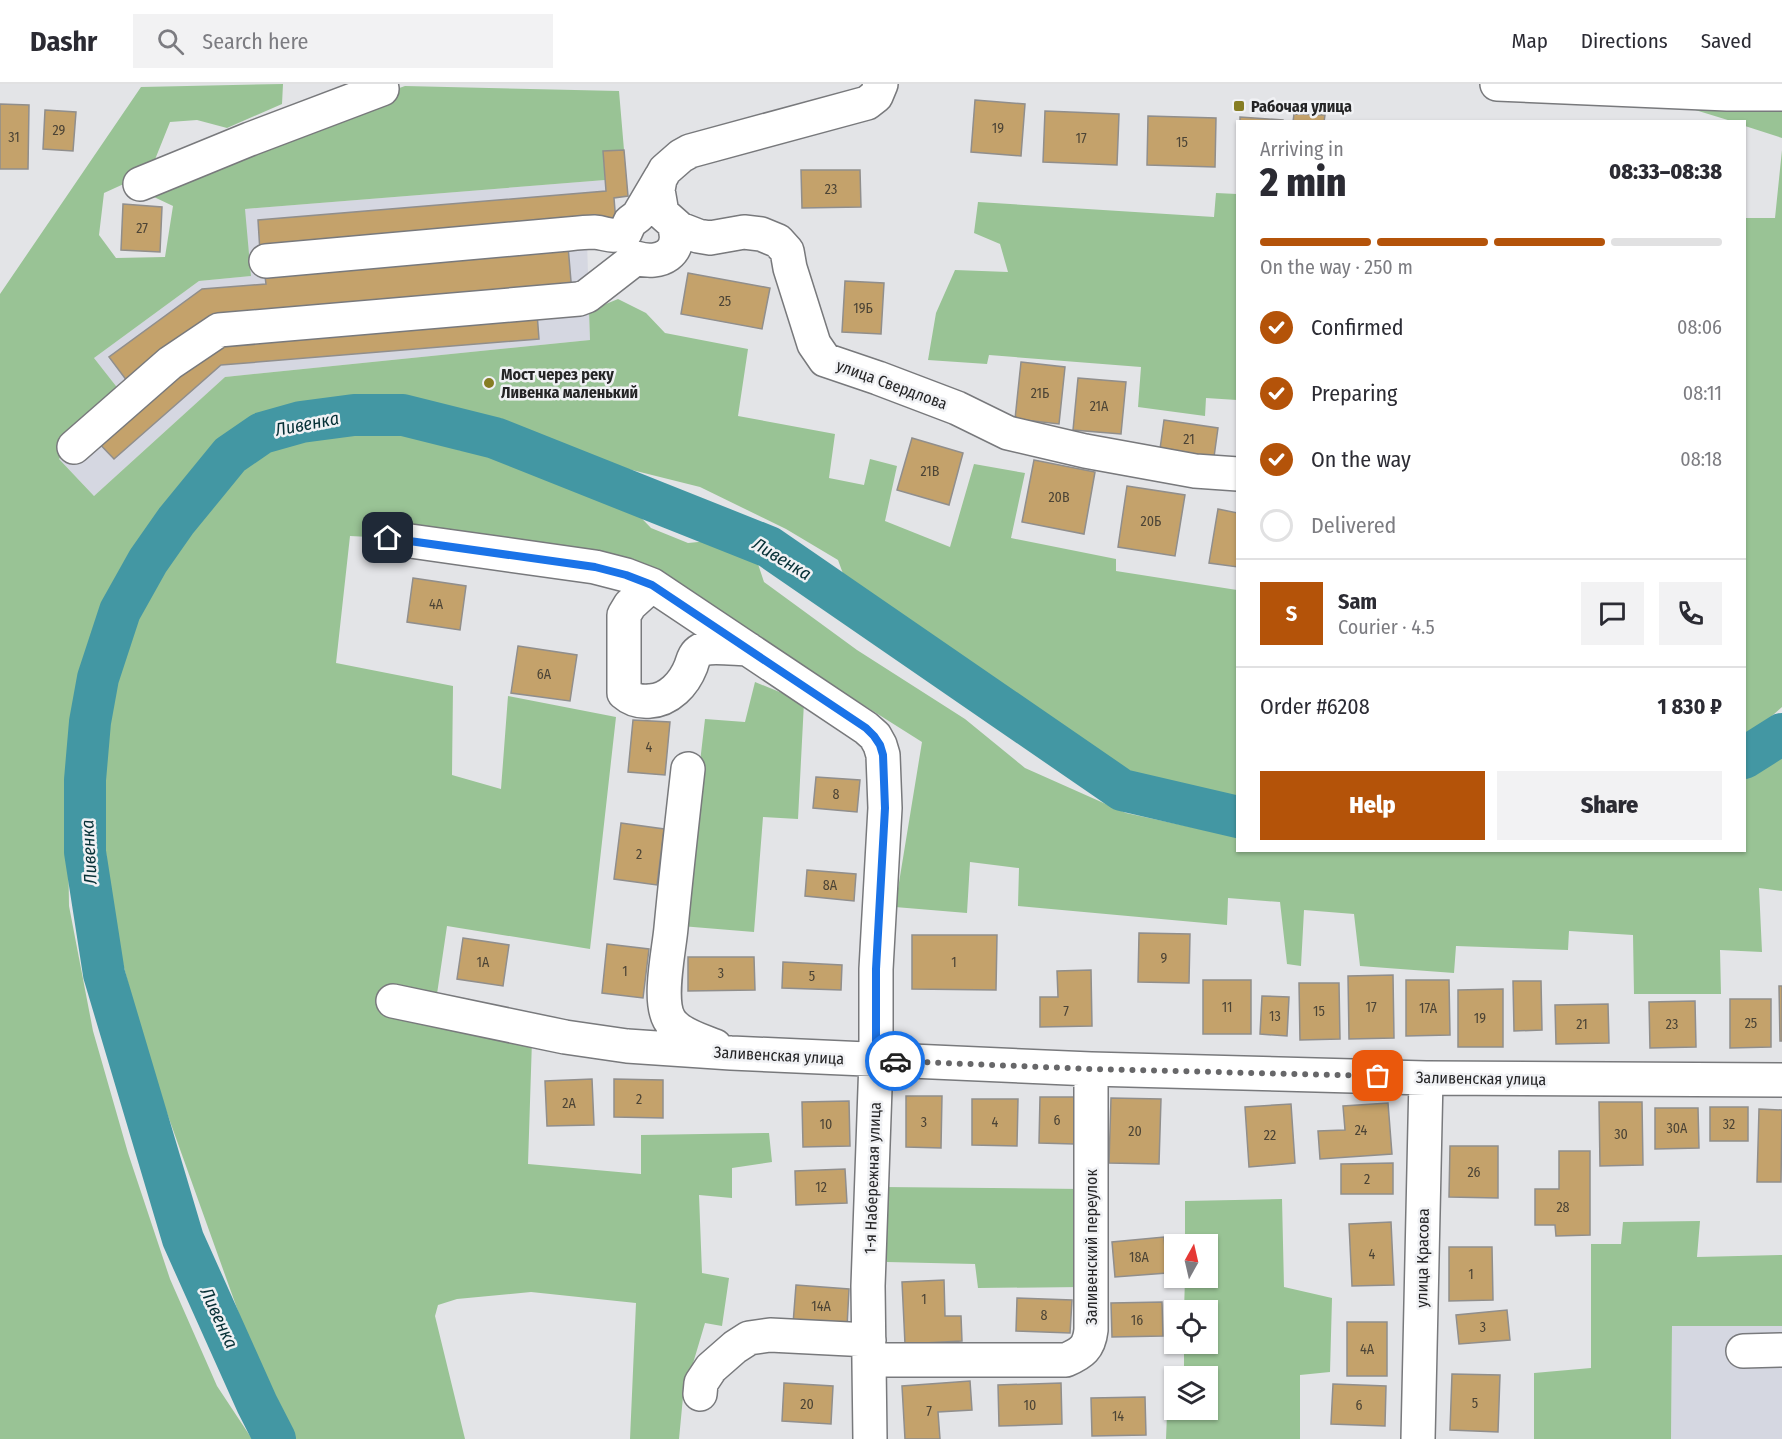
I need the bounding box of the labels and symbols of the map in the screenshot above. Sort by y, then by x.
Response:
place label: Рабочая улица [1251,97,1352,116]
marker: Рабочая улица [1232,99,1246,113]
house number: 19 [992,120,1004,137]
house number: 29 [53,122,66,139]
house number: 31 [8,129,20,146]
house number: 17 [1075,130,1087,147]
house number: 15 [1176,134,1188,151]
house number: 23 [825,181,837,198]
house number: 27 [136,220,148,237]
house number: 25 [719,293,731,310]
house number: 19Б [853,300,873,317]
street label: улица Свердлова [834,356,950,413]
place label: Мост через реку Ливенка маленький [501,365,638,402]
marker: Мост через реку Ливенка маленький [482,376,496,390]
house number: 21Б [1031,385,1049,402]
house number: 21А [1090,398,1109,415]
water label: Ливенка [272,407,341,441]
house number: 21 [1183,431,1195,448]
house number: 21В [921,463,940,480]
house number: 20В [1048,489,1070,506]
pin [362,512,413,563]
house number: 20Б [1141,513,1161,530]
water label: Ливенка [748,532,815,585]
house number: 4А [429,596,444,613]
house number: 6А [537,666,552,683]
house number: 4 [646,739,653,756]
house number: 8 [833,786,840,803]
water label: Ливенка [76,819,102,886]
house number: 2 [636,846,642,863]
house number: 8А [823,877,838,894]
house number: 9 [1161,950,1168,967]
house number: 1А [477,954,490,971]
house number: 1 [951,954,957,971]
house number: 1 [622,963,628,980]
house number: 3 [718,965,724,982]
house number: 5 [809,968,815,985]
house number: 11 [1222,999,1232,1016]
house number: 17 [1365,999,1377,1016]
house number: 17А [1419,1000,1438,1017]
house number: 7 [1063,1003,1069,1020]
house number: 15 [1313,1003,1325,1020]
house number: 13 [1269,1008,1281,1025]
house number: 19 [1474,1010,1486,1027]
house number: 25 [1745,1015,1757,1032]
house number: 21 [1576,1016,1588,1033]
house number: 23 [1666,1016,1678,1033]
courier [865,1031,925,1091]
street label: Заливенская улица [713,1043,845,1068]
pin [1352,1050,1403,1101]
street label: Заливенская улица [1416,1068,1547,1089]
house number: 2 [636,1091,642,1108]
house number: 2А [562,1095,576,1112]
street label: 1-я Набережная улица [860,1102,885,1254]
house number: 6 [1054,1112,1061,1129]
house number: 3 [921,1114,927,1131]
house number: 4 [992,1114,999,1131]
house number: 10 [820,1116,832,1133]
house number: 32 [1723,1116,1735,1133]
house number: 30А [1667,1120,1688,1137]
house number: 24 [1355,1122,1368,1139]
house number: 20 [1128,1123,1142,1140]
house number: 30 [1614,1126,1628,1143]
house number: 22 [1264,1127,1276,1144]
house number: 26 [1467,1164,1481,1181]
street label: Заливенский переулок [1082,1169,1101,1325]
house number: 2 [1364,1171,1370,1188]
house number: 12 [815,1179,827,1196]
house number: 28 [1556,1199,1570,1216]
street label: улица Красова [1412,1208,1433,1308]
north arrow [1164,1234,1218,1288]
house number: 4 [1369,1246,1376,1263]
house number: 18А [1129,1249,1150,1266]
house number: 1 [1468,1266,1474,1283]
water label: Ливенка [195,1283,243,1352]
house number: 1 [921,1291,927,1308]
house number: 14А [811,1298,831,1315]
house number: 8 [1041,1307,1048,1324]
house number: 16 [1131,1312,1143,1329]
house number: 3 [1480,1319,1486,1336]
house number: 4А [1360,1341,1375,1358]
house number: 5 [1472,1395,1478,1412]
house number: 20 [800,1396,814,1413]
house number: 10 [1024,1397,1036,1414]
house number: 6 [1356,1397,1363,1414]
house number: 7 [926,1403,932,1420]
house number: 14 [1112,1408,1124,1425]

